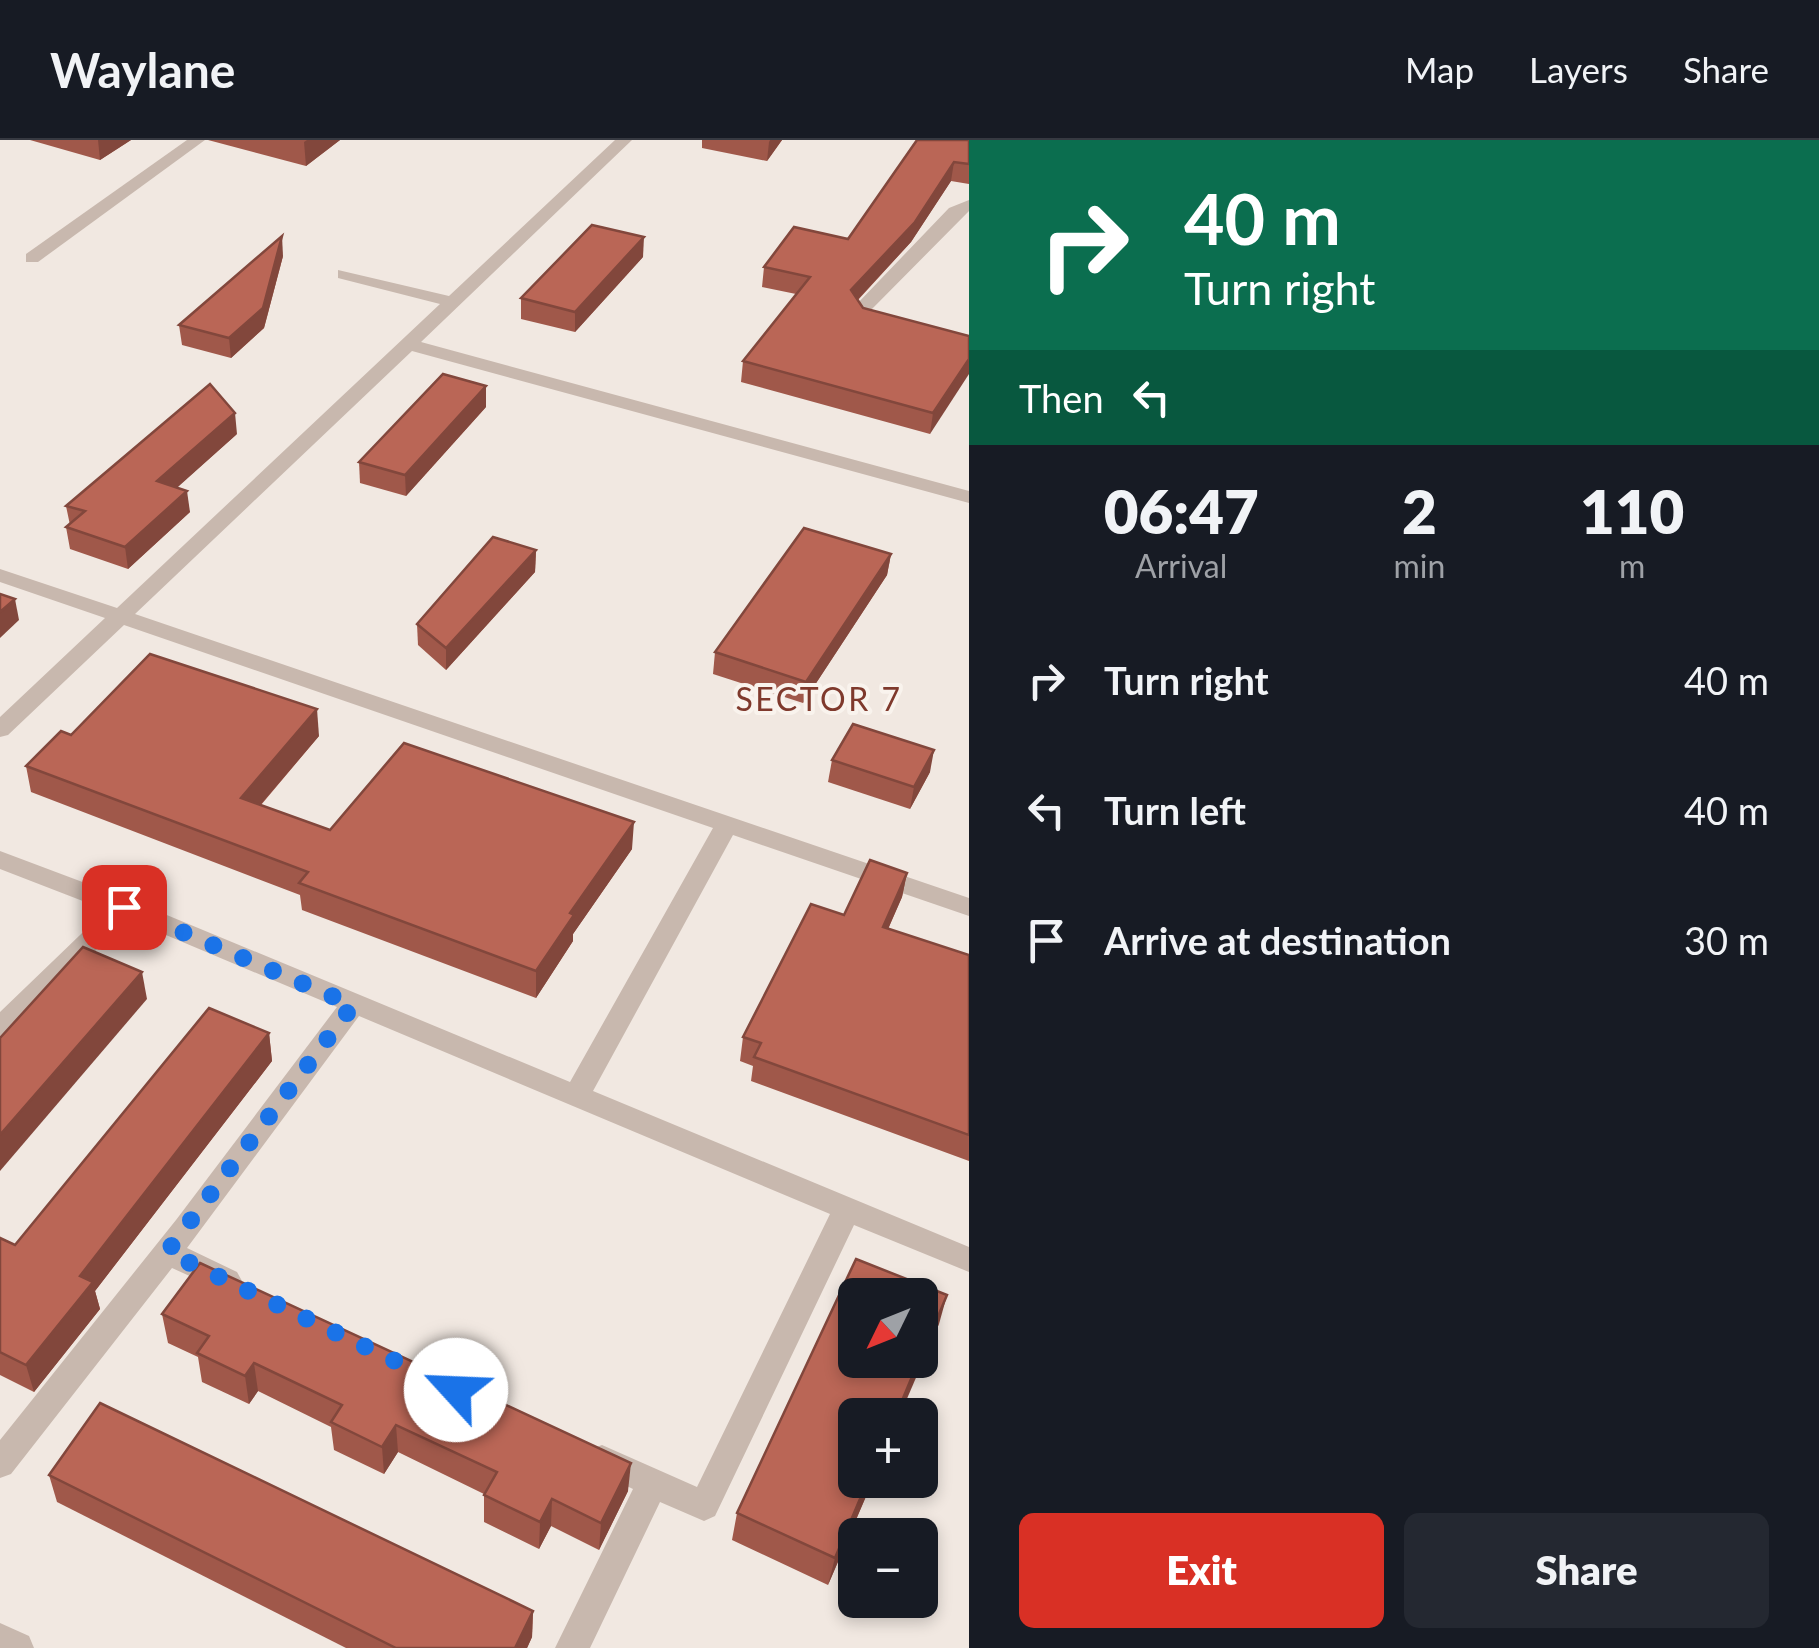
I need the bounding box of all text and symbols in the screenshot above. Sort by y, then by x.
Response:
text: Waylane [50,41,235,98]
text: Map [1405,48,1474,90]
text: Layers [1529,48,1628,90]
text: Share [1683,48,1769,90]
text: 40 m [1184,176,1341,260]
icon: right [1019,180,1149,310]
text: Turn right [1184,261,1375,315]
icon: left [1124,370,1179,425]
text: Then [1019,375,1104,421]
text: 06:47 [1104,475,1259,547]
text: 2 [1402,475,1437,547]
text: 110 [1580,475,1684,547]
text: Arrival [1135,546,1227,585]
text: min [1393,546,1445,585]
text: m [1619,546,1645,585]
icon: right [1019,653,1074,708]
text: Turn right [1104,657,1269,703]
text: 40 m [1684,657,1769,703]
district label: SECTOR 7 [735,679,903,718]
icon: left [1019,783,1074,838]
text: Turn left [1104,787,1246,833]
text: 40 m [1684,787,1769,833]
pin [82,865,167,950]
icon: arrive [97,880,152,935]
icon: arrive [1019,913,1074,968]
text: Arrive at destination [1104,917,1451,963]
text: 30 m [1684,917,1769,963]
north arrow [838,1278,938,1378]
map controls [838,1278,938,1618]
position arrow [404,1338,508,1442]
button: + [838,1398,938,1498]
button: Exit [1019,1513,1384,1628]
button: Share [1404,1513,1769,1628]
button: − [838,1518,938,1618]

